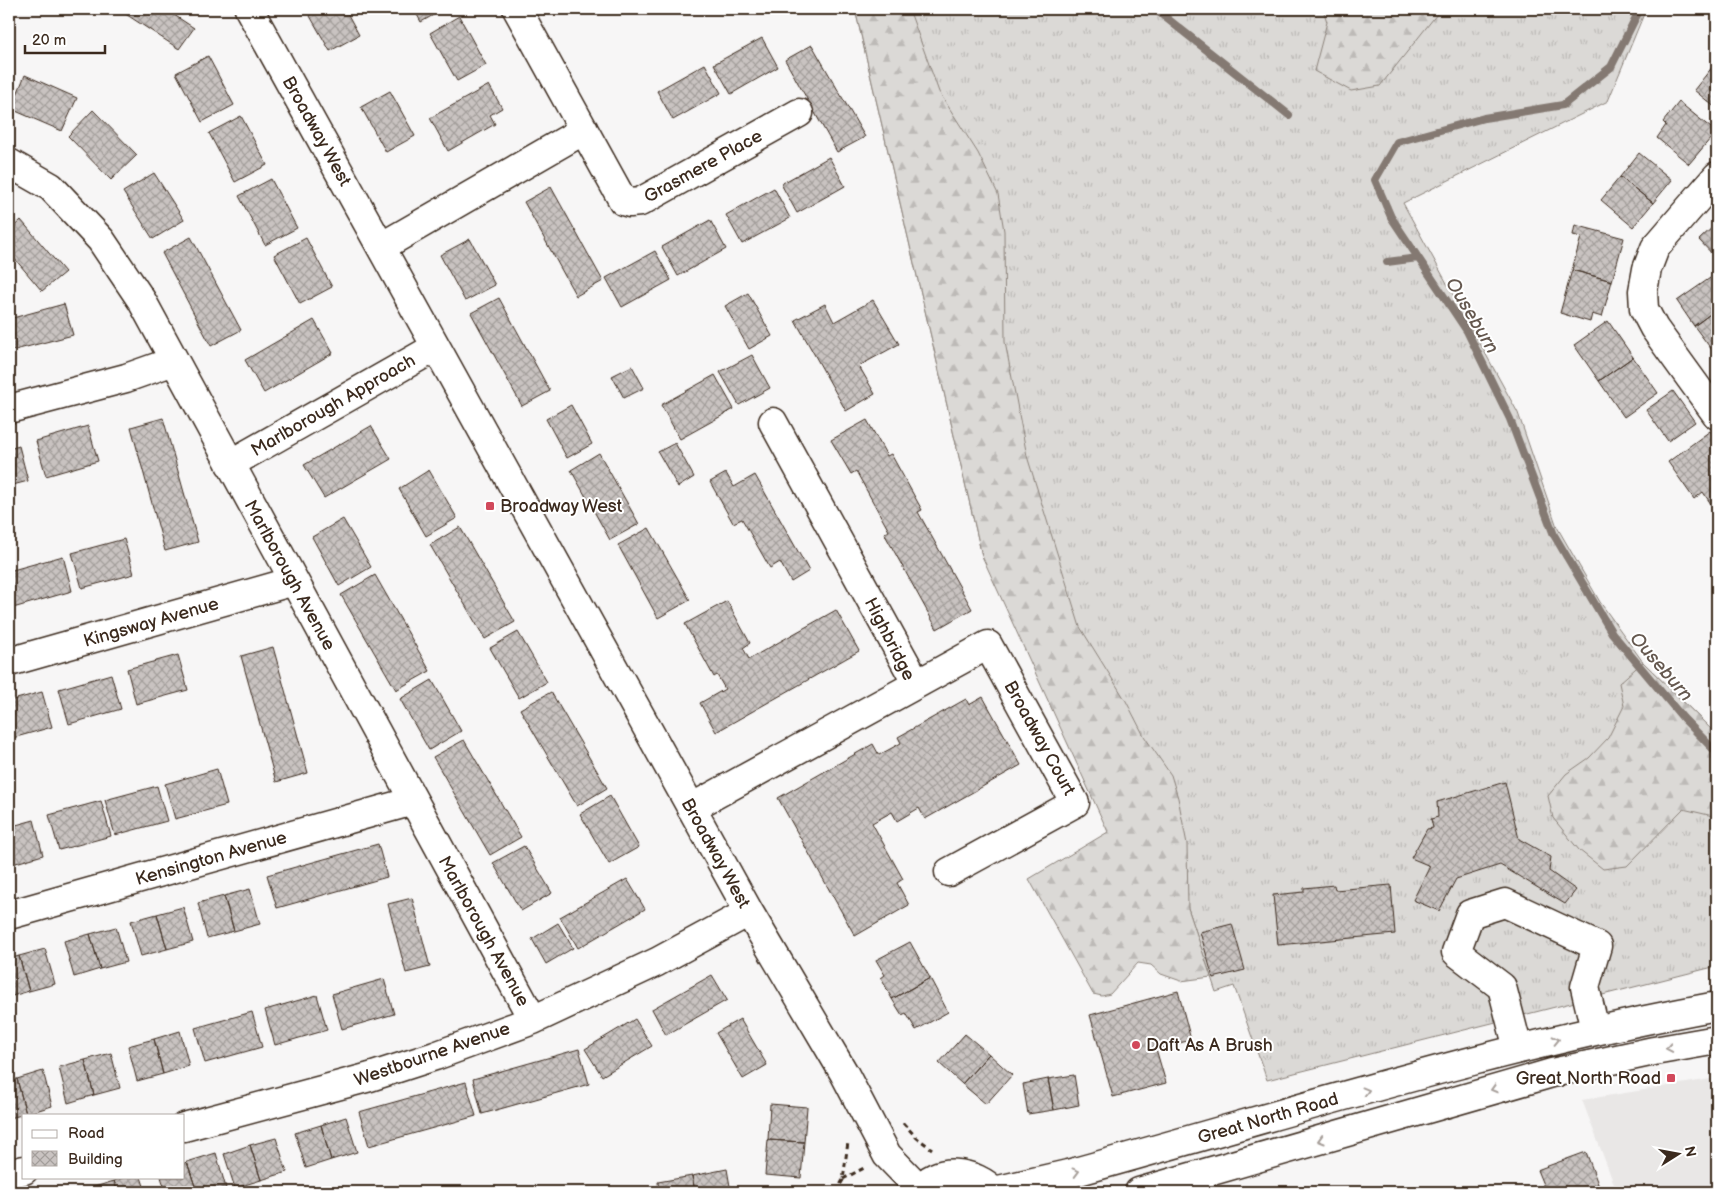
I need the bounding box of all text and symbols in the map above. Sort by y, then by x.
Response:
scale bar [25,22,105,54]
text: 20 m [32,31,66,50]
street label: Broadway West [278,73,356,190]
street label: Grasmere Place [641,125,766,208]
water label: Ouseburn [1440,274,1503,358]
street label: Marlborough Approach [247,350,419,461]
street label: Marlborough Avenue [240,496,340,654]
place label: Broadway West [500,496,623,517]
marker: Broadway West [484,500,496,512]
street label: Kingsway Avenue [81,593,221,652]
street label: Highbridge [860,594,920,684]
water label: Ouseburn [1624,628,1697,706]
street label: Broadway Court [999,677,1080,800]
street label: Broadway West [677,795,755,912]
street label: Kensington Avenue [133,827,290,890]
street label: Marlborough Avenue [434,852,534,1010]
street label: Westbourne Avenue [352,1018,513,1091]
place label: Daft As A Brush [1146,1035,1273,1056]
one-way arrow [1552,1035,1560,1045]
marker: Daft As A Brush [1130,1039,1142,1051]
one-way arrow [1665,1043,1674,1053]
place label: Great North Road [1516,1068,1661,1089]
marker: Great North Road [1665,1072,1677,1084]
one-way arrow [1490,1084,1499,1094]
one-way arrow [1361,1086,1369,1096]
street label: Great North Road [1195,1088,1341,1149]
legend [22,1114,185,1178]
text: Road [68,1124,104,1143]
north arrow [1654,1128,1704,1178]
one-way arrow [1318,1135,1326,1145]
text: N [1681,1145,1700,1158]
text: Building [68,1150,123,1169]
one-way arrow [1071,1167,1079,1177]

